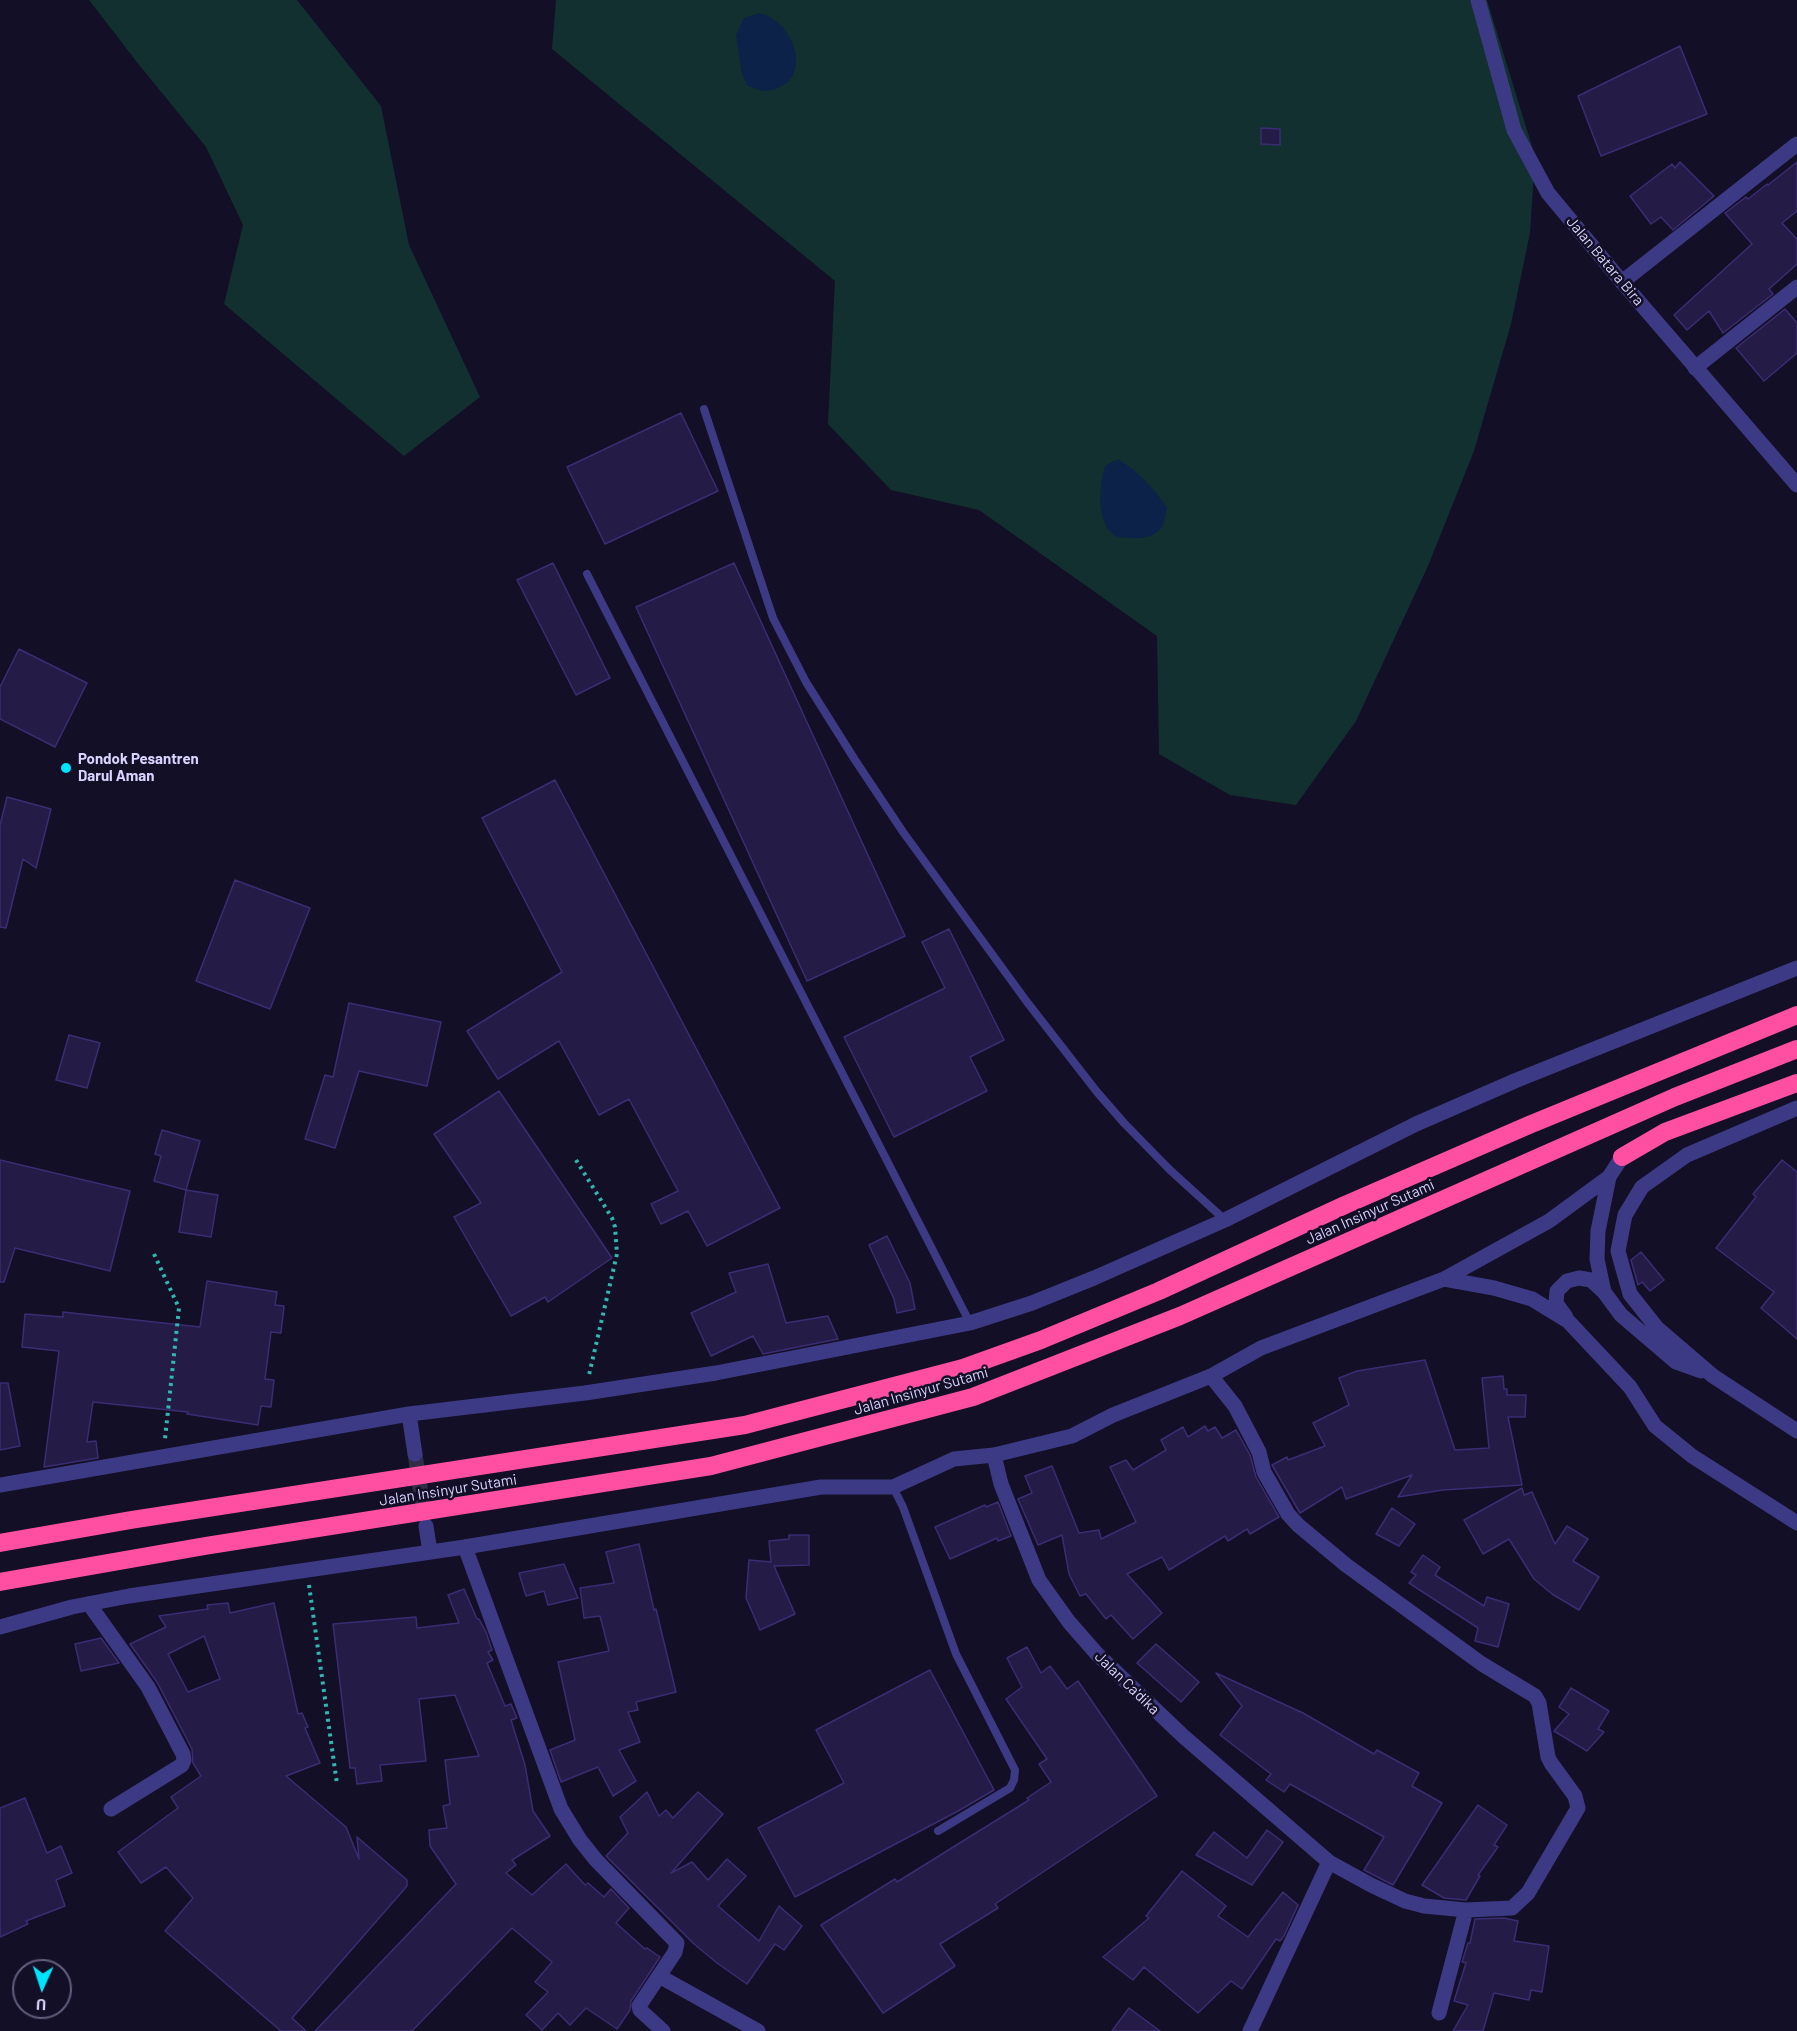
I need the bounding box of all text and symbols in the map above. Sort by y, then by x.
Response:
street label: Jalan Batara Bira [1562,213,1648,309]
place label: Pondok Pesantren Darul Aman [78,750,199,785]
marker: Pondok Pesantren Darul Aman [59,761,73,775]
street label: Jalan Insinyur Sutami [1303,1175,1437,1249]
street label: Jalan Insinyur Sutami [852,1363,990,1419]
street label: Jalan Insinyur Sutami [378,1470,518,1510]
street label: Jalan Ca'dika [1091,1648,1163,1718]
north arrow [12,1959,72,2019]
text: U [36,1996,47,2015]

